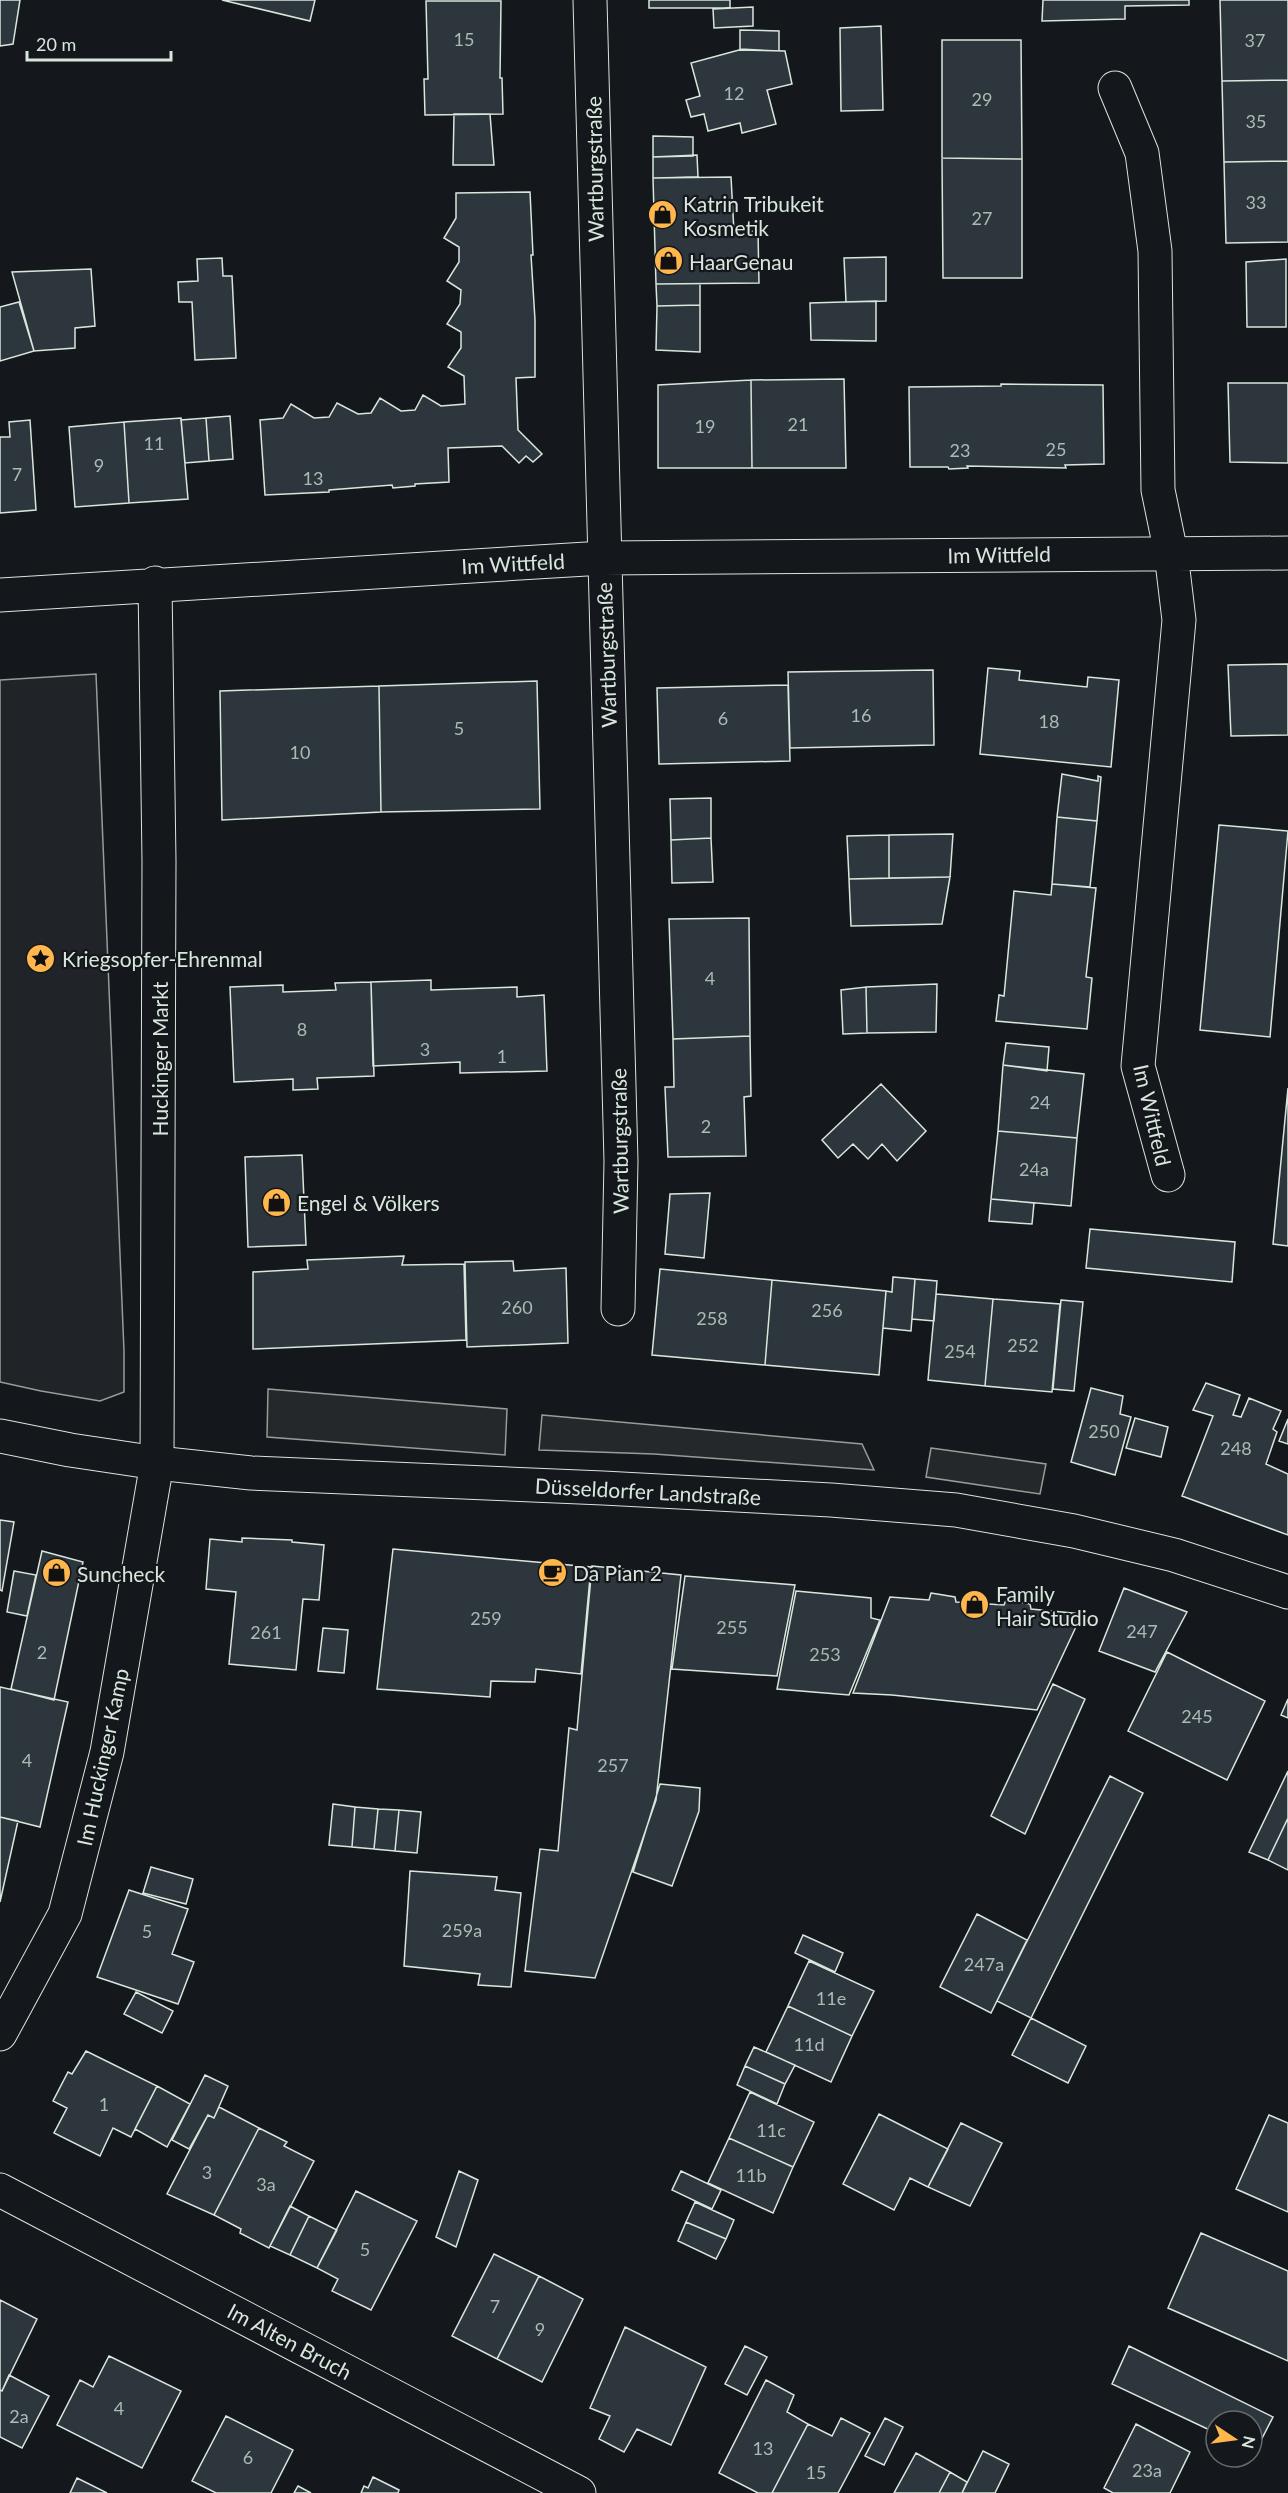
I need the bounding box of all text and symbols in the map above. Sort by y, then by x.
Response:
scale bar [27,24,171,62]
house number: 15 [454,28,474,50]
house number: 37 [1245,29,1265,51]
text: 20 m [36,33,76,55]
house number: 12 [724,82,744,104]
house number: 29 [972,88,992,110]
street label: Wartburgstraße [580,96,608,242]
house number: 35 [1246,110,1266,132]
place label: Katrin Tribukeit Kosmetik [683,191,824,240]
house number: 33 [1246,191,1266,213]
shop icon: Katrin Tribukeit Kosmetik [646,199,678,231]
house number: 27 [972,207,992,229]
shop icon: HaarGenau [652,245,684,277]
place label: HaarGenau [689,249,793,274]
house number: 21 [788,413,808,435]
house number: 19 [695,415,715,437]
house number: 11 [144,432,164,454]
house number: 25 [1046,438,1066,460]
house number: 23 [950,439,970,461]
house number: 9 [94,454,104,476]
house number: 7 [12,463,22,485]
house number: 13 [303,467,323,489]
street label: Im Wittfeld [947,541,1051,567]
street label: Im Wittfeld [461,548,565,578]
street label: Wartburgstraße [591,582,621,728]
house number: 16 [851,704,871,726]
house number: 6 [718,707,728,729]
house number: 18 [1039,710,1059,732]
house number: 5 [454,717,464,739]
house number: 10 [290,741,310,763]
place icon: Kriegsopfer-Ehrenmal [25,942,57,974]
place label: Kriegsopfer-Ehrenmal [62,946,263,971]
house number: 4 [705,967,715,989]
street label: Huckinger Markt [147,981,172,1136]
house number: 8 [297,1018,307,1040]
house number: 3 [420,1038,430,1060]
house number: 1 [497,1045,507,1067]
street label: Im Wittfeld [1129,1062,1177,1168]
street label: Wartburgstraße [605,1068,633,1214]
house number: 24 [1030,1091,1050,1113]
house number: 2 [701,1115,711,1137]
house number: 24a [1019,1158,1049,1180]
shop icon: Engel & Völkers [260,1186,292,1218]
place label: Engel & Völkers [297,1190,440,1215]
house number: 260 [501,1296,533,1318]
house number: 256 [811,1299,843,1321]
house number: 258 [696,1307,728,1329]
house number: 252 [1007,1334,1039,1356]
house number: 254 [944,1340,976,1362]
house number: 250 [1088,1420,1120,1442]
house number: 248 [1220,1437,1252,1459]
street label: Düsseldorfer Landstraße [534,1473,762,1509]
cafe icon: Da Pian 2 [536,1556,568,1588]
shop icon: Suncheck [40,1557,72,1589]
place label: Da Pian 2 [573,1560,662,1585]
place label: Suncheck [77,1561,165,1586]
place label: Family Hair Studio [996,1581,1099,1630]
shop icon: Family Hair Studio [959,1589,991,1621]
house number: 259 [470,1607,502,1629]
house number: 255 [716,1616,748,1638]
house number: 247 [1126,1620,1158,1642]
house number: 261 [250,1621,282,1643]
house number: 2 [37,1641,47,1663]
house number: 253 [809,1643,841,1665]
street label: Im Huckinger Kamp [71,1666,133,1848]
house number: 245 [1181,1705,1213,1727]
house number: 4 [22,1749,32,1771]
house number: 257 [597,1754,629,1776]
house number: 259a [442,1919,482,1941]
house number: 5 [142,1920,152,1942]
house number: 247a [964,1953,1004,1975]
house number: 11e [816,1987,846,2009]
house number: 11d [794,2033,824,2055]
house number: 1 [99,2093,109,2115]
house number: 11c [756,2119,786,2141]
house number: 3 [202,2161,212,2183]
house number: 11b [736,2164,766,2186]
house number: 3a [256,2173,276,2195]
house number: 5 [360,2238,370,2260]
house number: 7 [490,2295,500,2317]
street label: Im Alten Bruch [224,2298,356,2384]
house number: 9 [535,2318,545,2340]
house number: 4 [114,2397,124,2419]
house number: 2a [9,2405,29,2427]
north arrow [1204,2409,1264,2469]
text: N [1238,2434,1260,2451]
house number: 13 [753,2437,773,2459]
house number: 6 [243,2446,253,2468]
house number: 23a [1132,2459,1162,2481]
house number: 15 [806,2461,826,2483]

